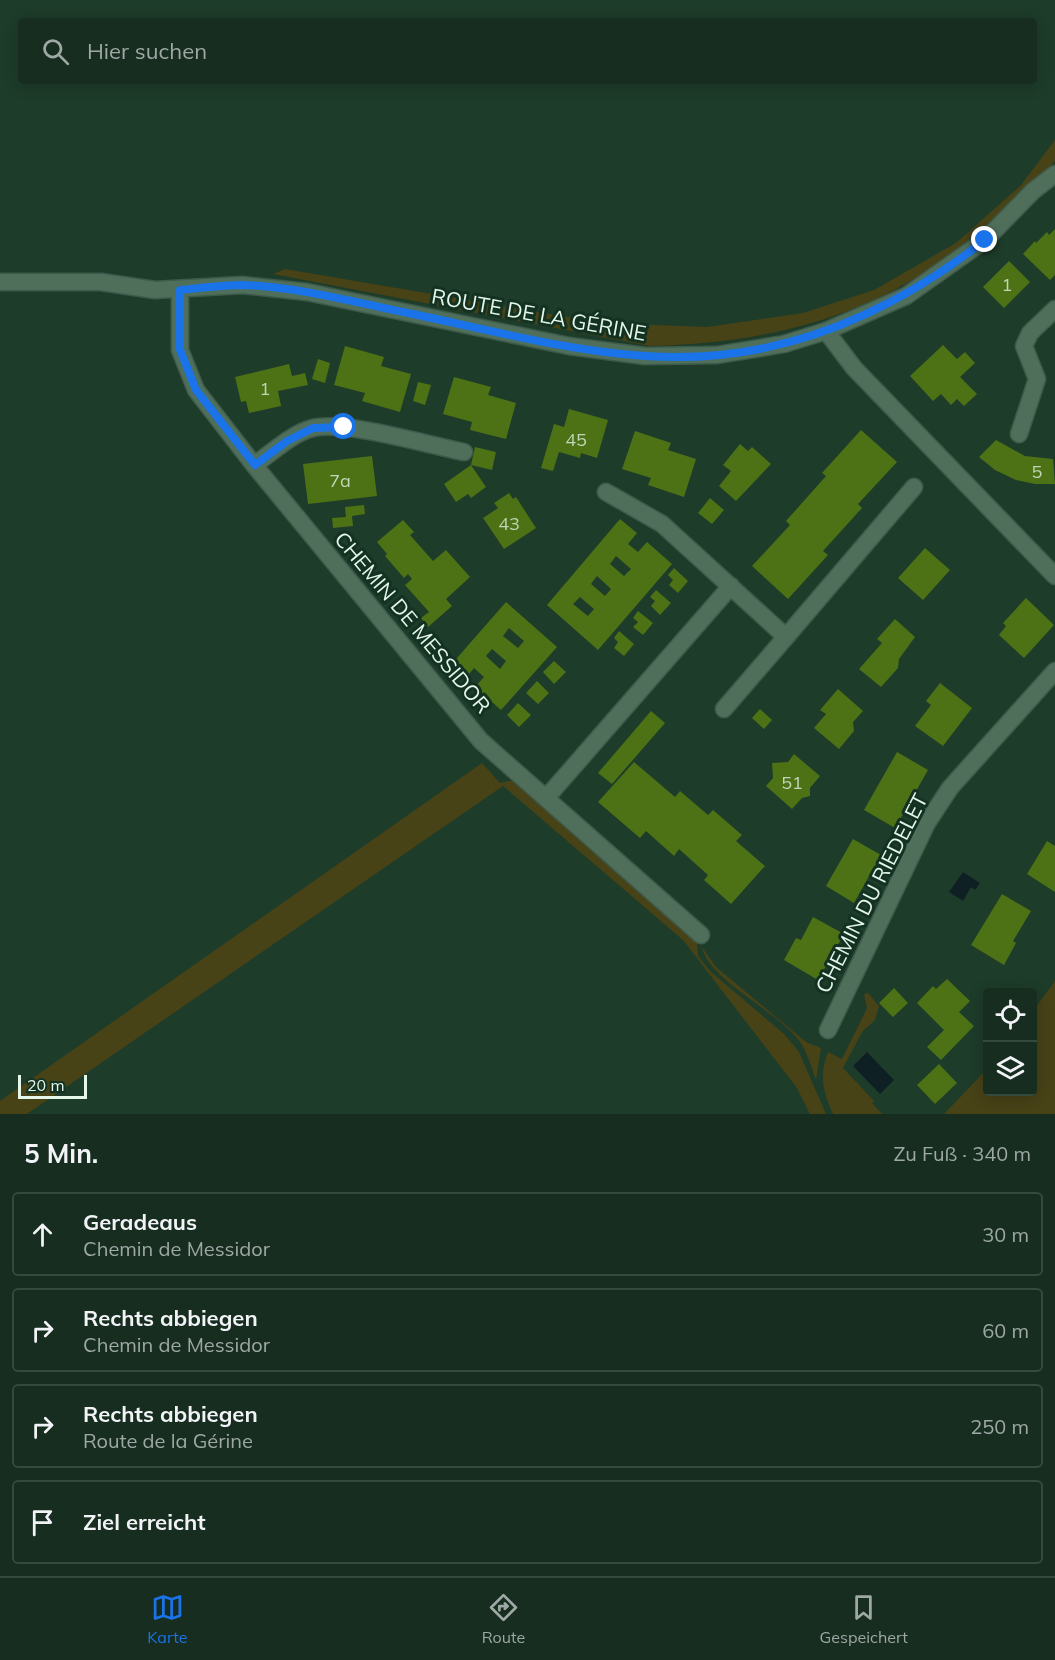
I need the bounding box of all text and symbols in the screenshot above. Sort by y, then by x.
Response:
search box [18,18,1037,84]
icon: search [39,35,72,68]
text: Hier suchen [87,37,207,65]
route end [971,226,997,252]
house number: 1 [1002,273,1012,296]
street label: ROUTE DE LA GÉRINE [430,282,648,346]
house number: 1 [260,377,270,400]
route start [330,413,356,439]
house number: 45 [565,428,587,451]
house number: 5 [1032,460,1043,483]
house number: 7a [329,469,351,492]
house number: 43 [498,512,520,535]
street label: CHEMIN DE MESSIDOR [329,526,497,718]
house number: 51 [781,771,803,794]
street label: CHEMIN DU RIEDELET [809,789,933,997]
map controls [983,988,1037,1096]
button: locate [983,988,1037,1042]
button: layers [983,1042,1037,1096]
scale bar [18,1072,87,1100]
text: 20 m [27,1075,64,1095]
text: 5 Min. [24,1137,98,1170]
text: Zu Fuß · 340 m [893,1141,1031,1166]
text: Geradeaus [83,1208,197,1236]
icon: ahead [26,1218,59,1251]
text: 30 m [982,1222,1029,1247]
text: Chemin de Messidor [83,1236,270,1261]
text: Rechts abbiegen [83,1304,258,1332]
icon: right [26,1314,59,1347]
text: 60 m [982,1318,1029,1343]
text: Chemin de Messidor [83,1332,270,1357]
text: Rechts abbiegen [83,1400,258,1428]
icon: right [26,1410,59,1443]
text: 250 m [970,1414,1029,1439]
text: Route de la Gérine [83,1428,253,1453]
icon: arrive [26,1506,59,1539]
text: Ziel erreicht [83,1508,206,1536]
tab: Karte [147,1591,187,1647]
tab: Route [482,1591,525,1647]
tab: Gespeichert [820,1591,908,1647]

